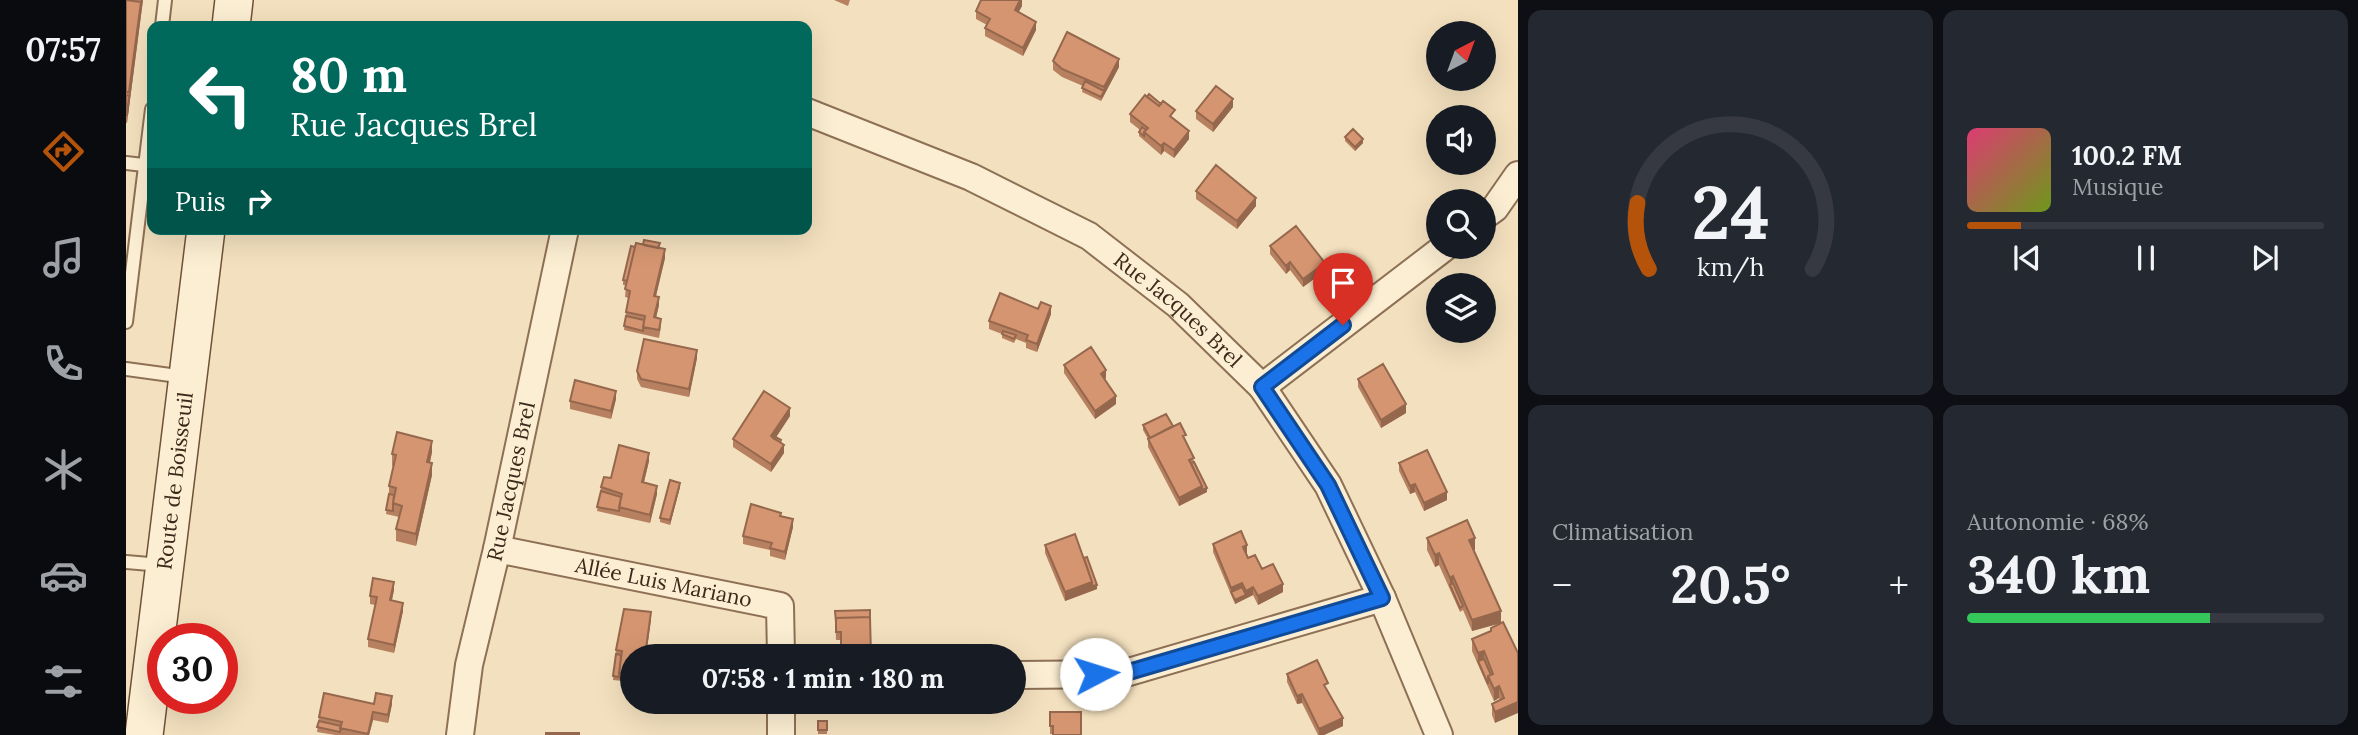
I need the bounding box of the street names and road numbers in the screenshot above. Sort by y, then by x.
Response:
street label: Rue Jacques Brel [1108,246,1248,373]
street label: Route de Boisseuil [150,390,199,571]
street label: Rue Jacques Brel [481,399,541,564]
street label: Allée Luis Mariano [572,551,754,613]

